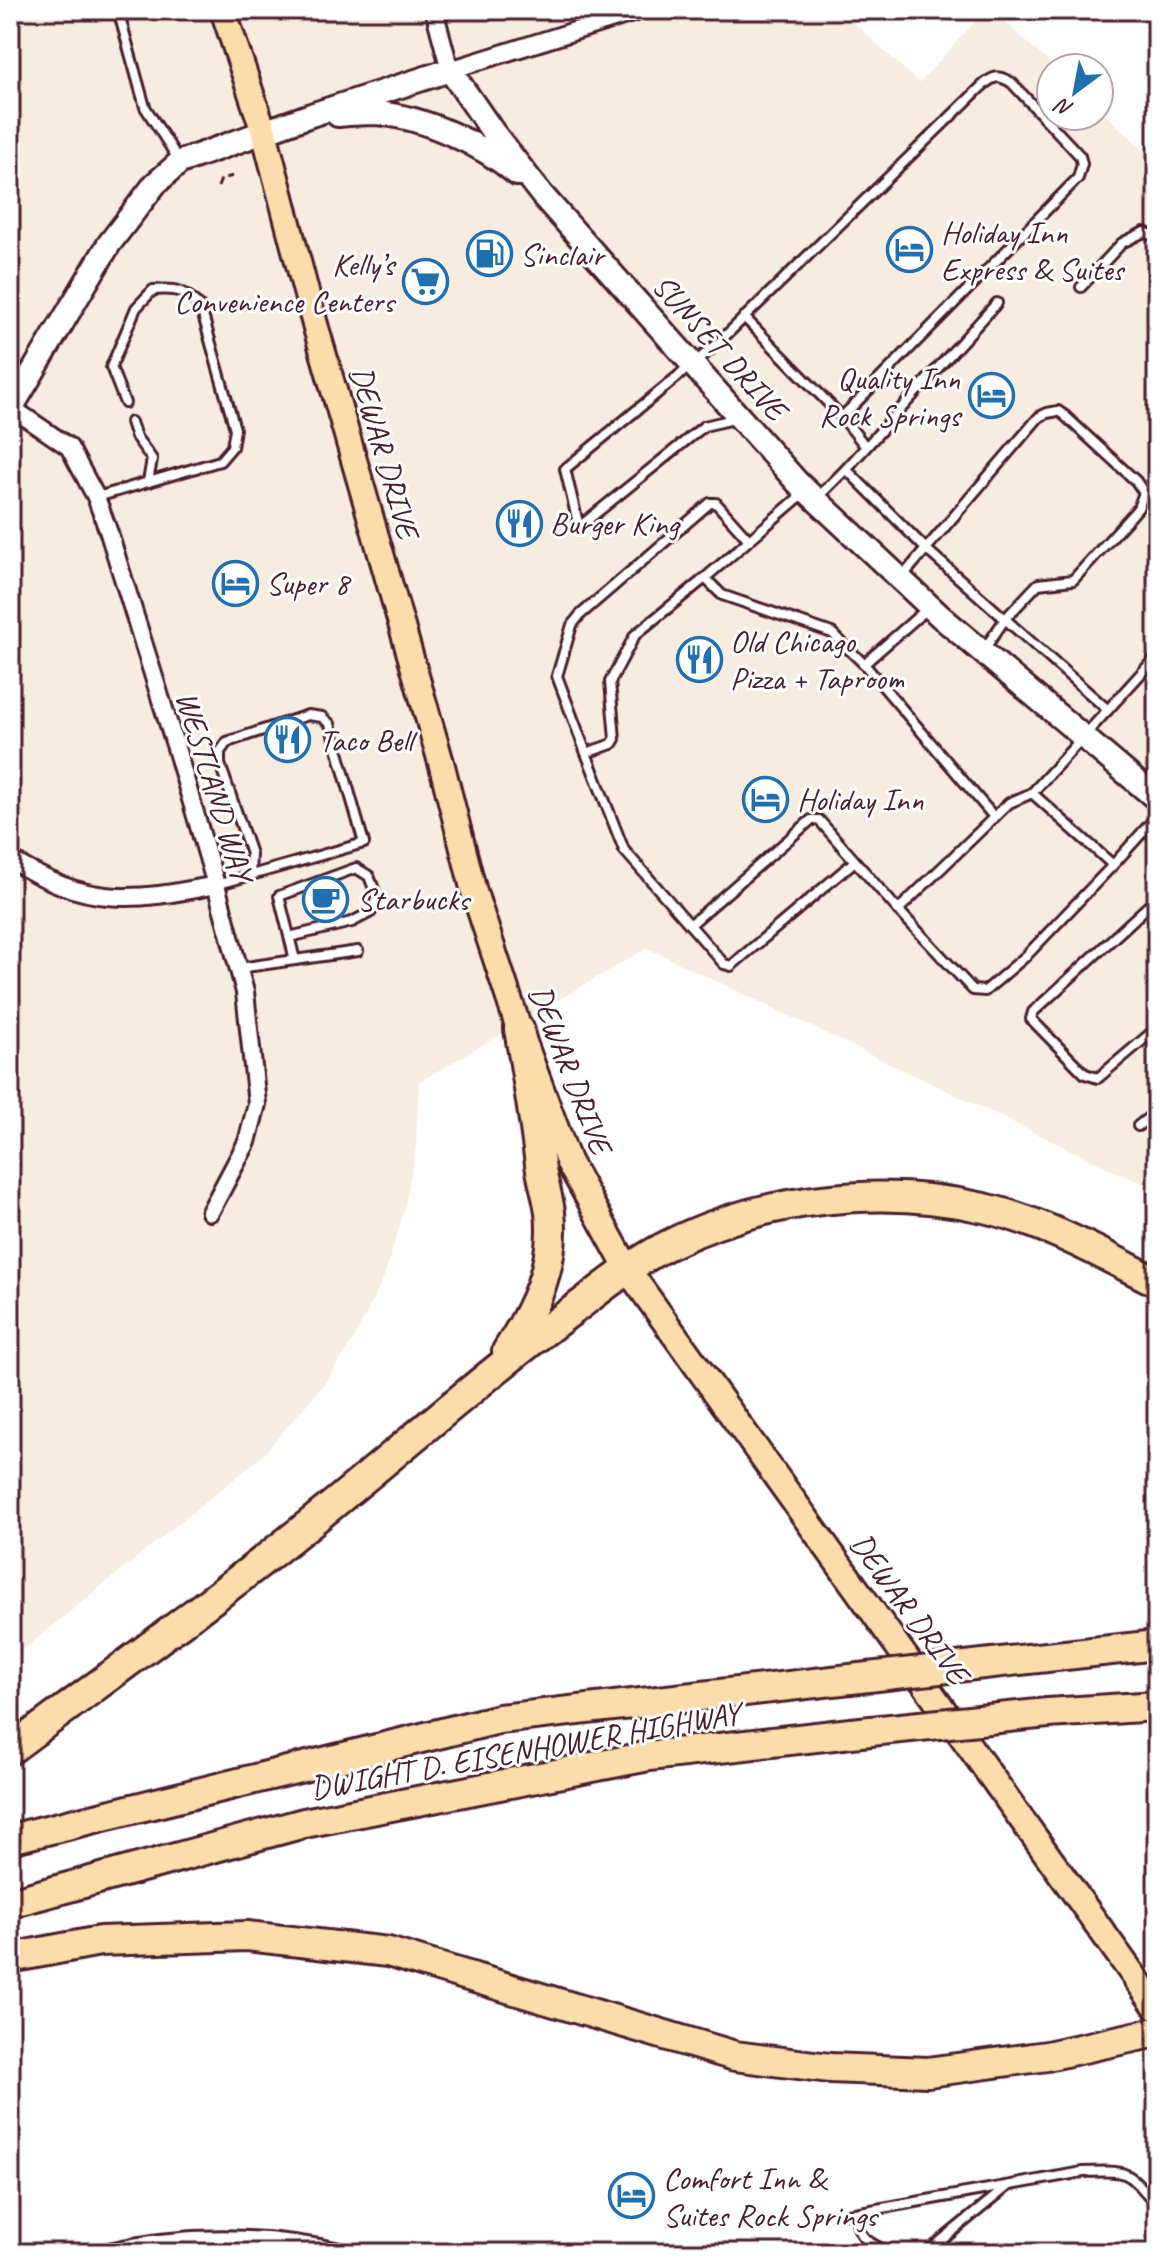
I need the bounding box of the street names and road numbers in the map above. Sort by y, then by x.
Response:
street label: SUNSET DRIVE [643,266,799,432]
street label: DEWAR DRIVE [340,362,430,547]
street label: WESTLAND WAY [166,686,264,890]
street label: DEWAR DRIVE [520,979,623,1163]
street label: DEWAR DRIVE [841,1525,981,1695]
street label: DWIGHT D. EISENHOWER HIGHWAY [307,1691,749,1808]

